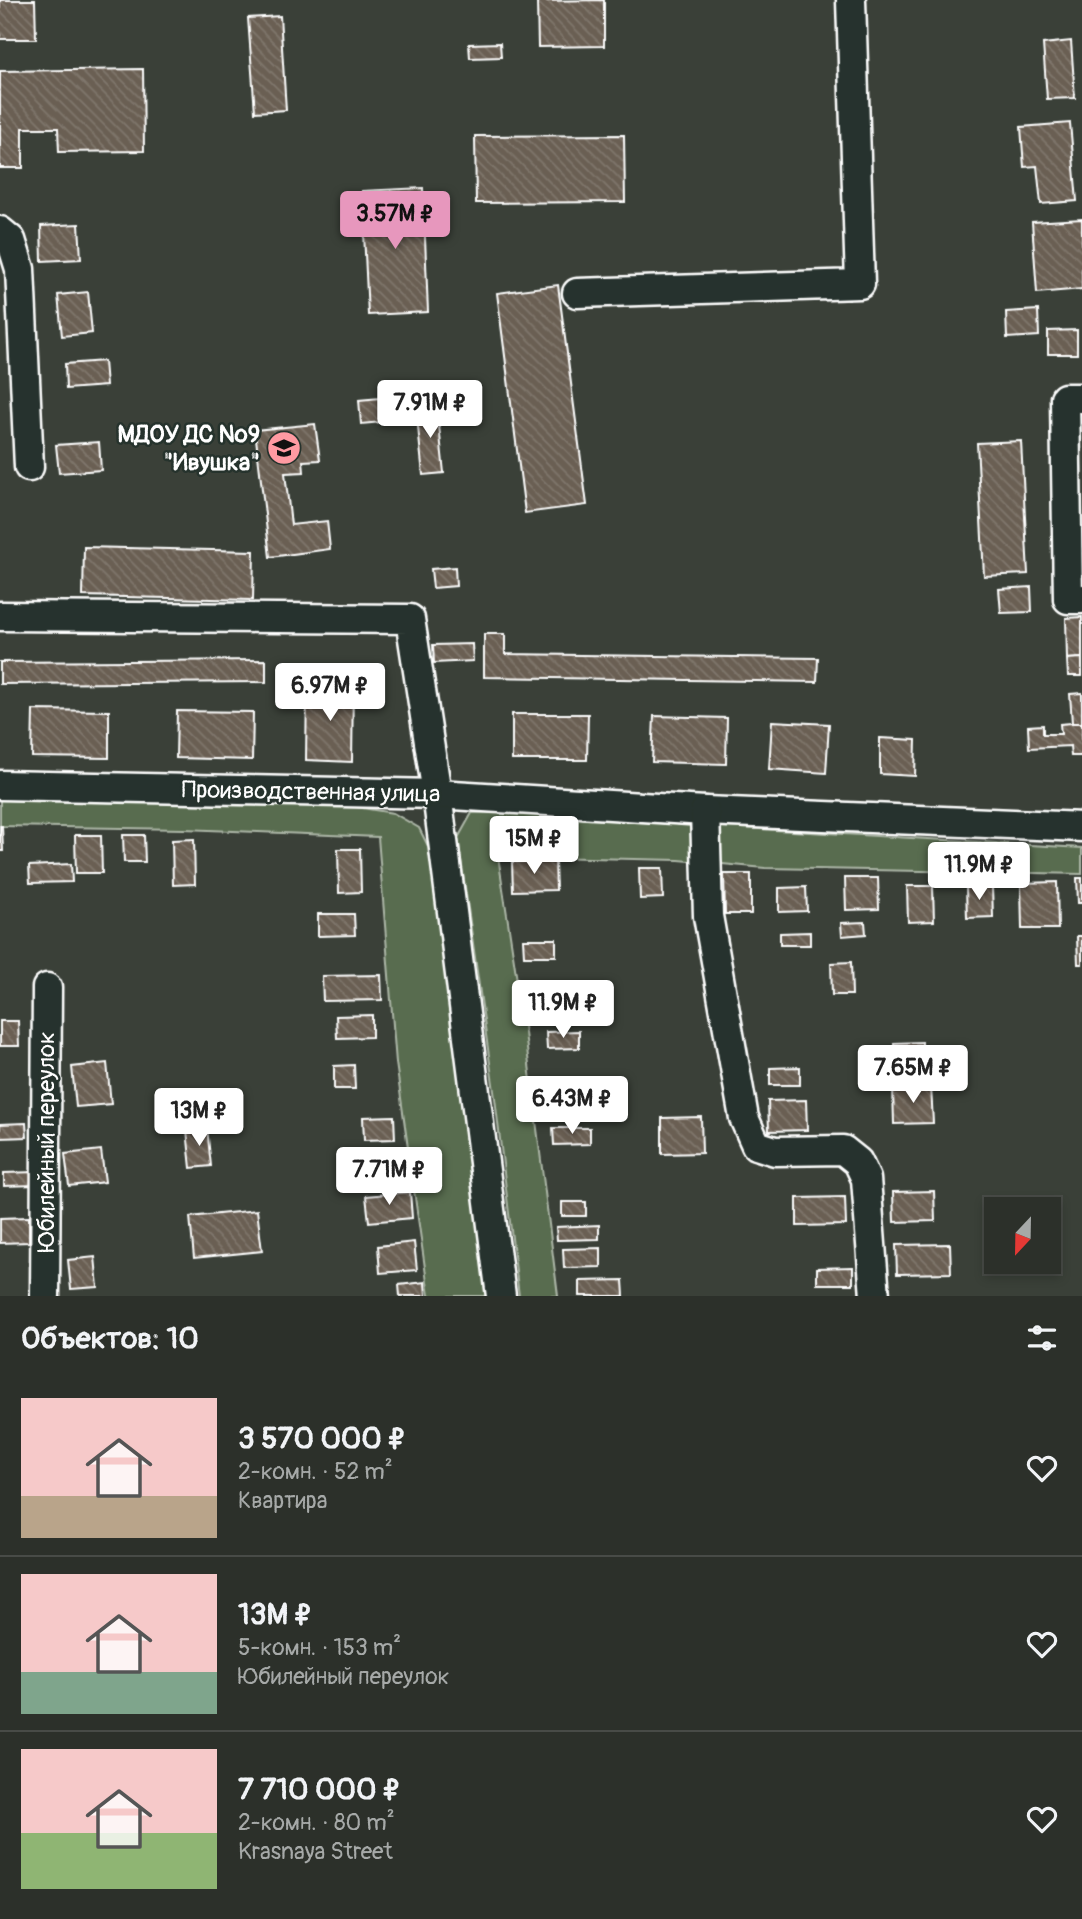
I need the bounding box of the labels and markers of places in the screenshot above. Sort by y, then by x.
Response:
pin: 3.57M ₽ [330,191,460,251]
pin: 7.91M ₽ [365,380,495,440]
place label: МДОУ ДС №9 "Ивушка" [118,420,260,477]
school or university icon: МДОУ ДС №9 "Ивушка" [265,429,303,467]
pin: 6.97M ₽ [265,664,395,723]
pin: 15M ₽ [485,816,583,876]
pin: 11.9M ₽ [914,842,1044,902]
pin: 11.9M ₽ [498,981,628,1040]
pin: 7.65M ₽ [848,1046,978,1105]
pin: 6.43M ₽ [507,1076,637,1136]
pin: 13M ₽ [150,1088,248,1148]
pin: 7.71M ₽ [324,1148,454,1207]

